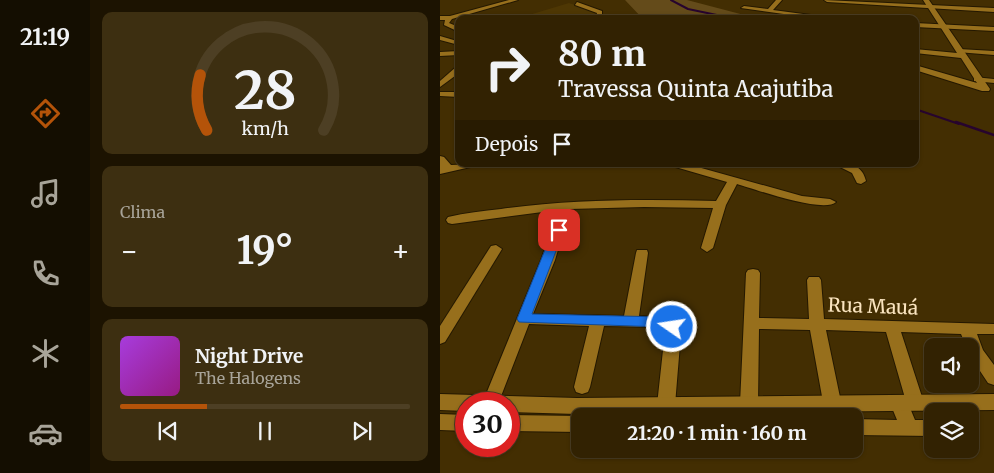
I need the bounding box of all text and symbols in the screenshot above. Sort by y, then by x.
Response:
text: 21:19 [20,23,70,51]
text: 80 m [558,32,646,76]
icon: right [475,35,540,100]
text: 28 [234,58,296,123]
text: Travessa Quinta Acajutiba [558,75,833,103]
icon: directions [28,96,63,131]
text: km/h [241,117,289,140]
icon: arrive [548,130,576,158]
text: Depois [475,132,538,156]
icon: music [28,176,63,211]
text: Clima [120,202,165,222]
pin [538,209,580,251]
icon: arrive [545,216,573,244]
text: 19° [237,227,294,274]
text: − [120,233,139,269]
text: + [391,233,410,269]
icon: phone [28,256,63,291]
street label: Rua Mauá [827,292,919,320]
position arrow [645,300,697,352]
icon: climate [28,336,63,371]
map controls [924,338,979,458]
button: sound [924,338,979,393]
text: Night Drive [195,344,303,368]
text: The Halogens [195,368,301,388]
speed limit sign: 30 [455,392,520,457]
button: layers [924,403,979,458]
icon: car [28,416,63,451]
icon: previous [154,417,182,445]
icon: pause [251,417,279,445]
icon: next [348,417,376,445]
text: 21:20 · 1 min · 160 m [627,421,807,445]

